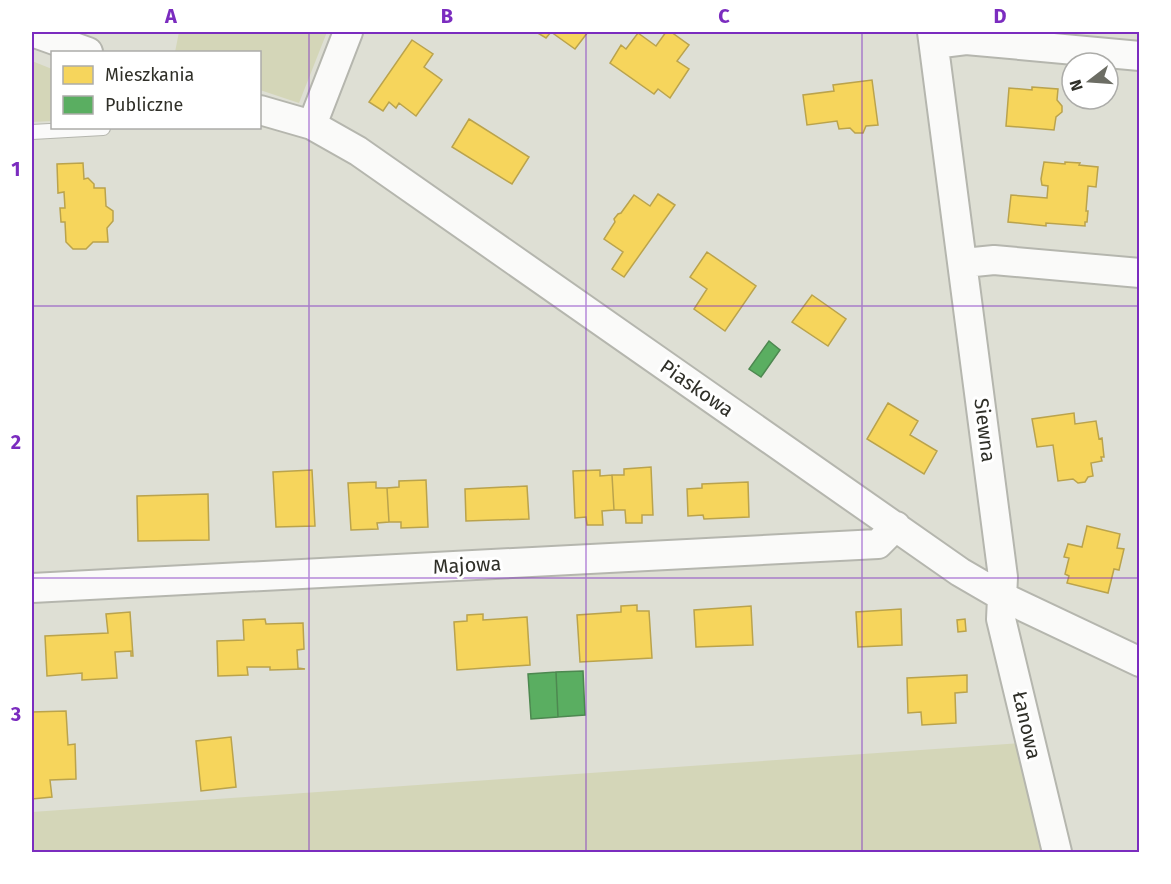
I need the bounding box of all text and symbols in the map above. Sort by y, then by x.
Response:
text: A [164,4,178,28]
text: B [441,4,453,28]
text: C [718,4,730,28]
text: D [993,4,1007,28]
legend [51,51,261,129]
north arrow [1060,51,1120,111]
text: Mieszkania [105,64,194,86]
text: N [1065,77,1087,93]
text: Publiczne [105,94,183,116]
text: 1 [11,157,21,181]
street label: Piaskowa [656,354,738,422]
street label: Siewna [969,397,1001,463]
text: 2 [11,430,21,454]
street label: Majowa [432,551,502,579]
street label: Łanowa [1008,689,1046,761]
text: 3 [10,702,21,726]

